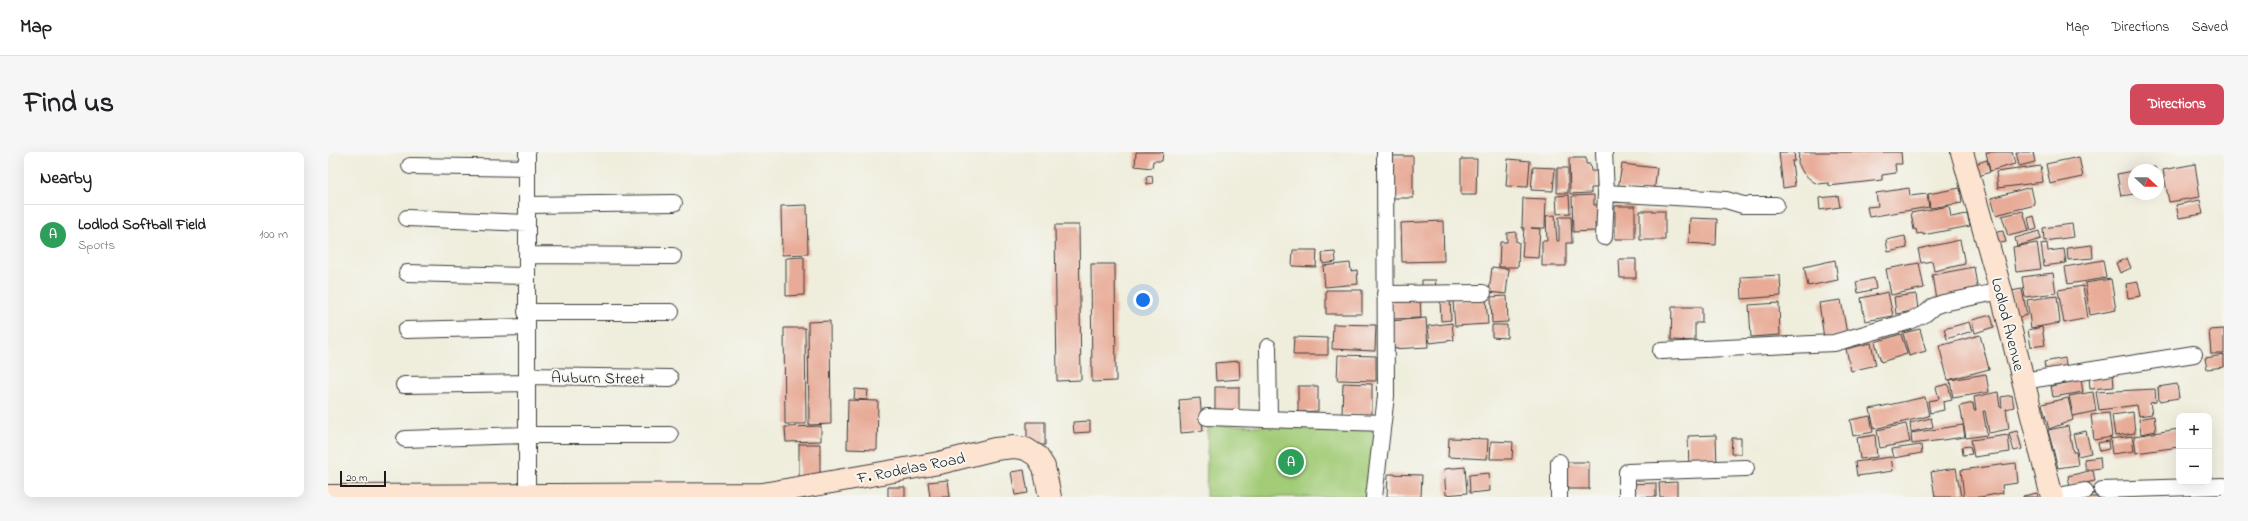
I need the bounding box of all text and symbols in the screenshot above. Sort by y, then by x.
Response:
text: Map [20,14,52,41]
text: Map [2066,17,2089,38]
text: Directions [2111,17,2169,38]
text: Saved [2191,17,2228,38]
text: Find us [24,84,114,125]
button: Directions [2130,84,2224,125]
north arrow [2128,164,2164,200]
text: Nearby [40,166,92,191]
text: Lodlod Softball Field [78,214,206,236]
text: A [49,225,57,244]
text: 100 m [259,225,288,244]
text: Sports [78,236,115,255]
street label: Lodlod Avenue [1984,275,2030,374]
your location [1133,290,1153,310]
street label: Auburn Street [551,366,646,392]
map controls [2176,413,2212,485]
button: + [2176,413,2212,449]
street label: F. Rodelas Road [854,447,967,491]
pin: A [1278,447,1304,477]
button: − [2176,449,2212,485]
scale bar [340,469,386,488]
text: 20 m [346,470,368,486]

